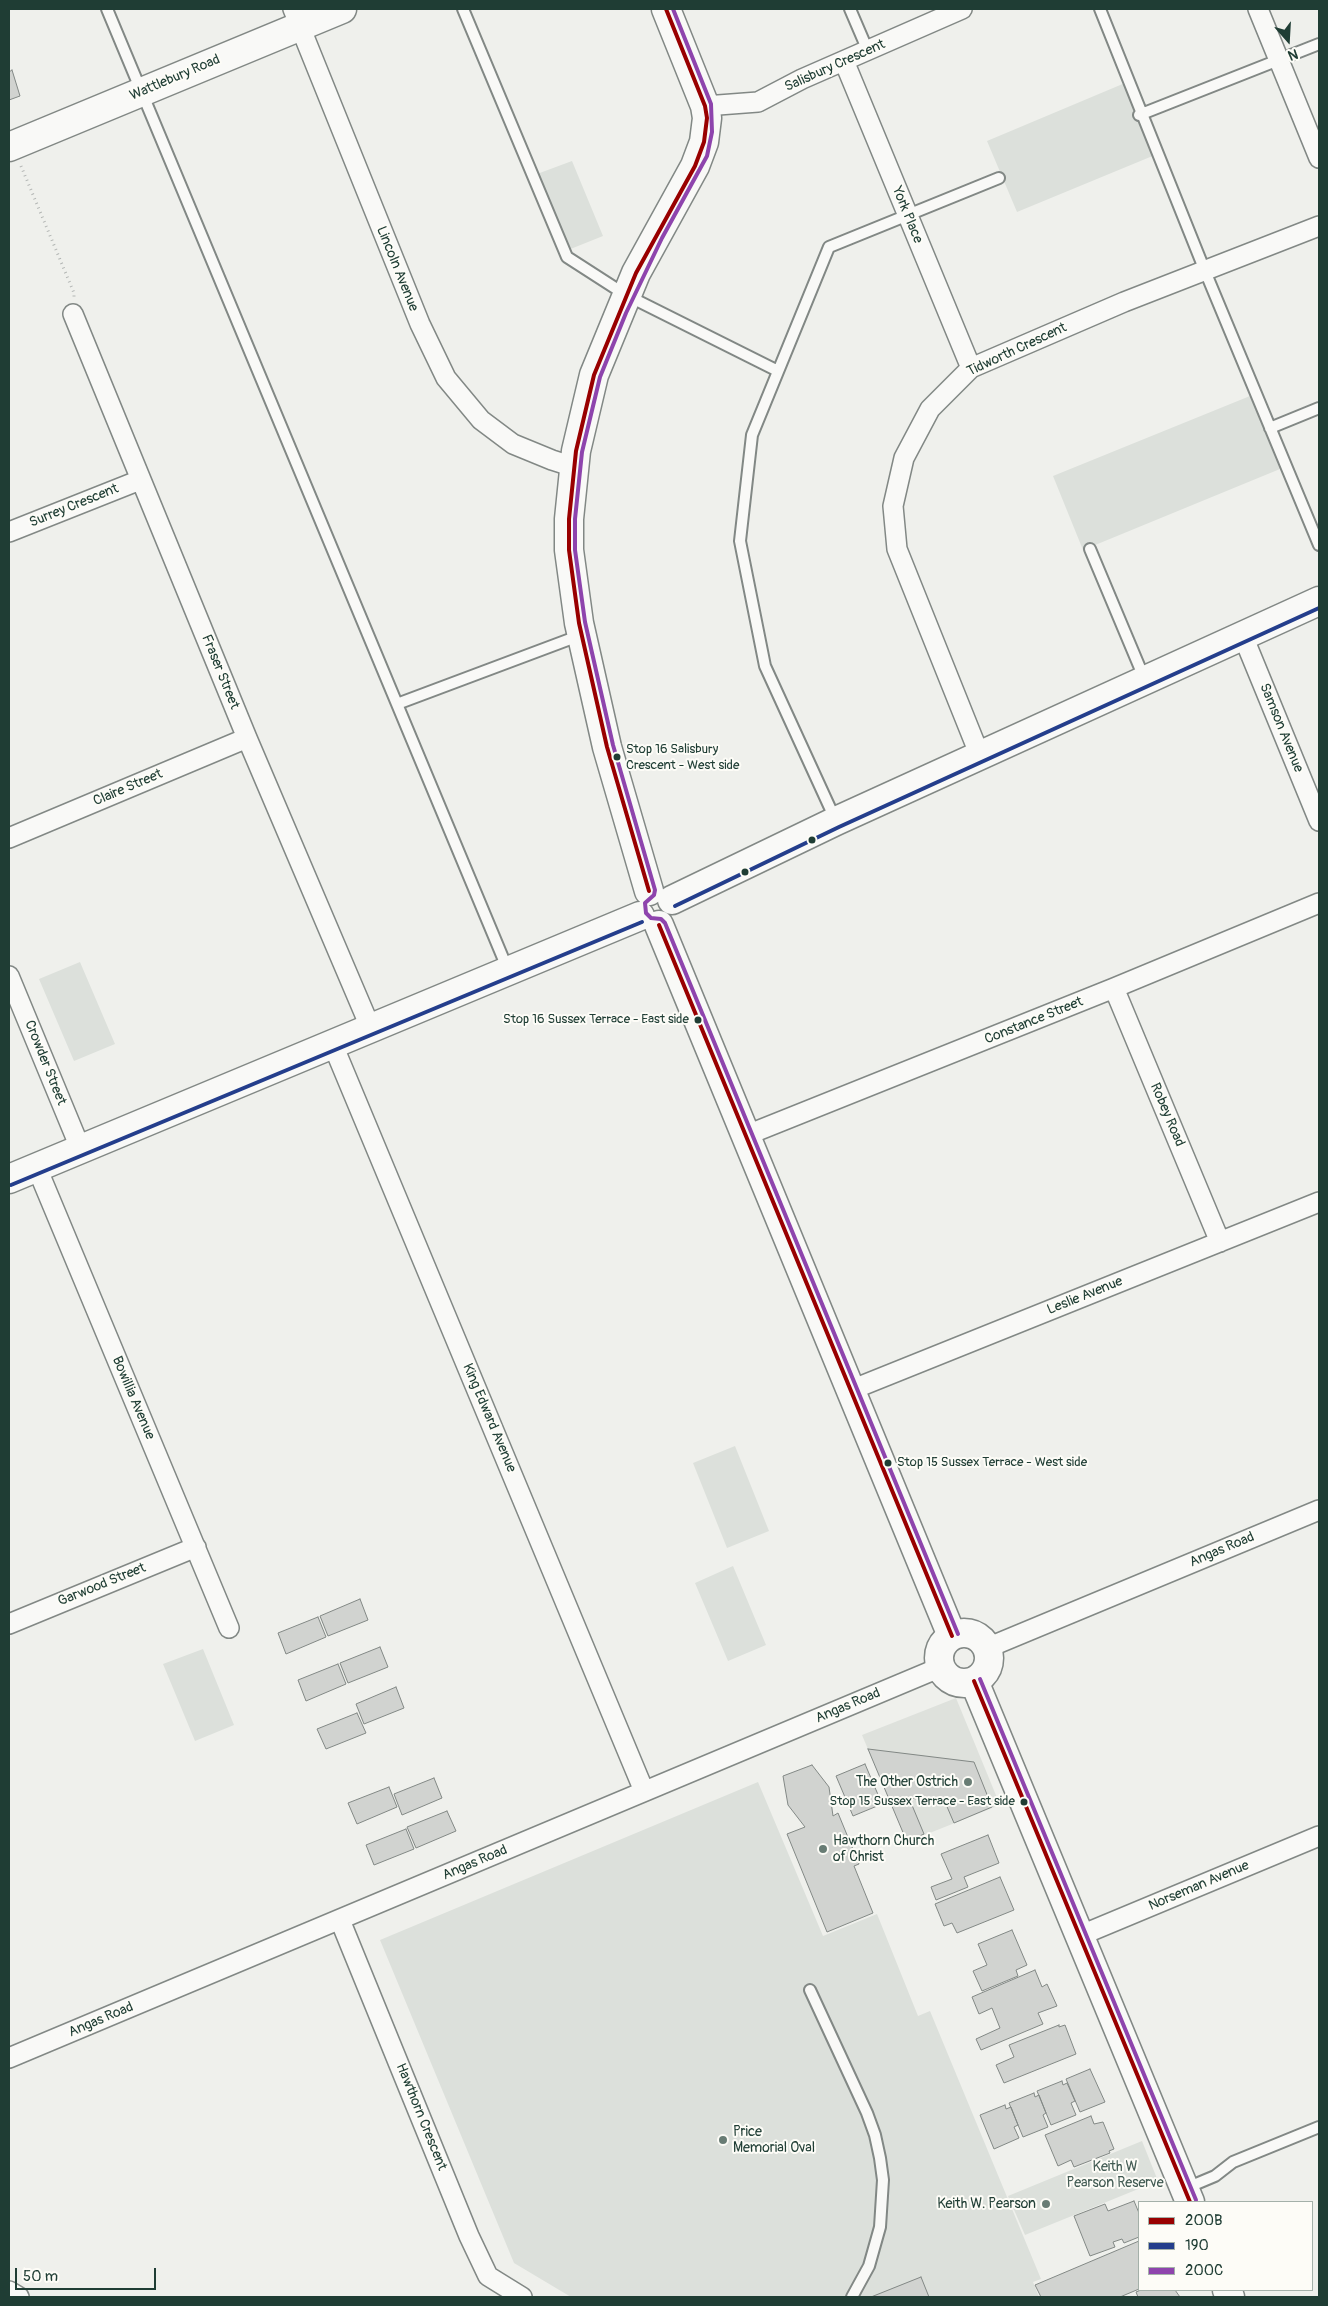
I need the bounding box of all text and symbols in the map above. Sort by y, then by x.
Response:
north arrow [1263,15,1313,65]
street label: Salisbury Crescent [782,36,888,96]
text: N [1286,45,1300,64]
street label: Wattlebury Road [127,51,223,105]
street label: York Place [888,184,926,246]
street label: Lincoln Avenue [372,224,422,314]
street label: Tidworth Crescent [965,320,1069,380]
street label: Surrey Crescent [27,481,121,531]
street label: Fraser Street [197,632,243,712]
street label: Samson Avenue [1256,681,1306,775]
place label: Stop 16 Salisbury Crescent - West side [626,742,739,773]
marker: Stop 16 Salisbury Crescent - West side [612,752,622,762]
street label: Claire Street [91,766,165,810]
unlabelled marker [807,835,817,845]
unlabelled marker [740,867,750,877]
street label: Constance Street [982,994,1086,1048]
place label: Stop 16 Sussex Terrace - East side [503,1012,689,1028]
marker: Stop 16 Sussex Terrace - East side [693,1015,703,1025]
street label: Crowder Street [20,1018,70,1108]
street label: Robey Road [1146,1081,1188,1149]
street label: Leslie Avenue [1045,1273,1125,1319]
street label: Bowillia Avenue [108,1354,158,1442]
street label: King Edward Avenue [458,1361,520,1475]
place label: Stop 15 Sussex Terrace - West side [897,1455,1087,1471]
marker: Stop 15 Sussex Terrace - West side [883,1458,893,1468]
street label: Angas Road [1187,1529,1257,1571]
street label: Garwood Street [56,1560,148,1610]
street label: Angas Road [813,1685,883,1727]
place label: The Other Ostrich [856,1774,958,1790]
marker: The Other Ostrich [962,1776,974,1788]
place label: Stop 15 Sussex Terrace - East side [830,1794,1015,1810]
marker: Stop 15 Sussex Terrace - East side [1019,1797,1029,1807]
place label: Hawthorn Church of Christ [833,1833,934,1865]
street label: Angas Road [440,1842,510,1884]
marker: Hawthorn Church of Christ [817,1843,829,1855]
street label: Norseman Avenue [1146,1857,1252,1915]
street label: Angas Road [66,1999,136,2041]
street label: Hawthorn Crescent [392,2061,450,2173]
place label: Price Memorial Oval [733,2124,815,2156]
marker: Price Memorial Oval [717,2134,729,2146]
park label: Keith W Pearson Reserve [1066,2159,1164,2192]
place label: Keith W. Pearson [937,2196,1036,2212]
marker: Keith W. Pearson [1040,2198,1052,2210]
legend [1138,2201,1313,2291]
text: 200B [1185,2211,1222,2230]
text: 190 [1185,2236,1209,2255]
scale bar [18,2258,159,2290]
text: 200C [1185,2261,1223,2280]
text: 50 m [23,2267,58,2286]

